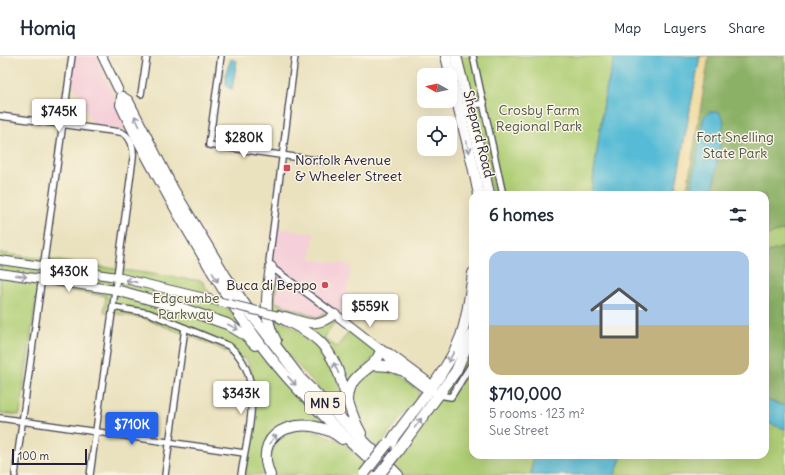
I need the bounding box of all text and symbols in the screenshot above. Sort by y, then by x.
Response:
text: Homiq [20,16,76,40]
text: Map [614,19,641,37]
text: Layers [663,19,706,37]
text: Share [728,19,765,37]
north arrow [417,68,457,108]
map controls [417,68,457,156]
street label: Shepard Road [459,88,499,180]
pin: $745K [31,99,87,133]
park label: Crosby Farm Regional Park [496,101,582,135]
text: $745K [41,103,77,120]
one-way arrow [133,115,140,127]
button: locate [417,116,457,156]
pin: $280K [216,125,272,159]
park label: Fort Snelling State Park [696,128,774,162]
text: $280K [225,129,263,146]
one-way arrow [465,140,473,153]
place label: Norfolk Avenue & Wheeler Street [295,151,402,185]
marker: Norfolk Avenue & Wheeler Street [282,163,292,173]
text: 6 homes [489,204,554,226]
icon: filters [727,204,749,226]
pin: $430K [41,259,97,293]
text: $430K [50,263,88,280]
one-way arrow [211,271,219,283]
one-way arrow [14,272,27,280]
one-way arrow [125,276,138,284]
place label: Buca di Beppo [226,276,317,294]
icon: home [583,277,655,349]
marker: Buca di Beppo [320,280,330,290]
park label: Edgcumbe Parkway [153,289,219,323]
pin: $559K [342,294,398,328]
text: $559K [351,298,389,315]
one-way arrow [226,324,238,331]
one-way arrow [446,351,454,363]
one-way arrow [332,363,339,375]
one-way arrow [287,376,296,386]
pin: $343K [213,381,269,415]
text: $710,000 [489,383,562,405]
text: $343K [222,385,260,402]
road number: MN 5 [305,392,345,414]
text: 5 rooms · 123 m² [489,405,585,422]
pin: $710K [104,412,160,446]
text: $710K [114,416,150,433]
one-way arrow [414,418,422,429]
text: Sue Street [489,422,549,439]
one-way arrow [269,433,277,444]
scale bar [12,447,87,466]
text: 100 m [18,449,49,463]

